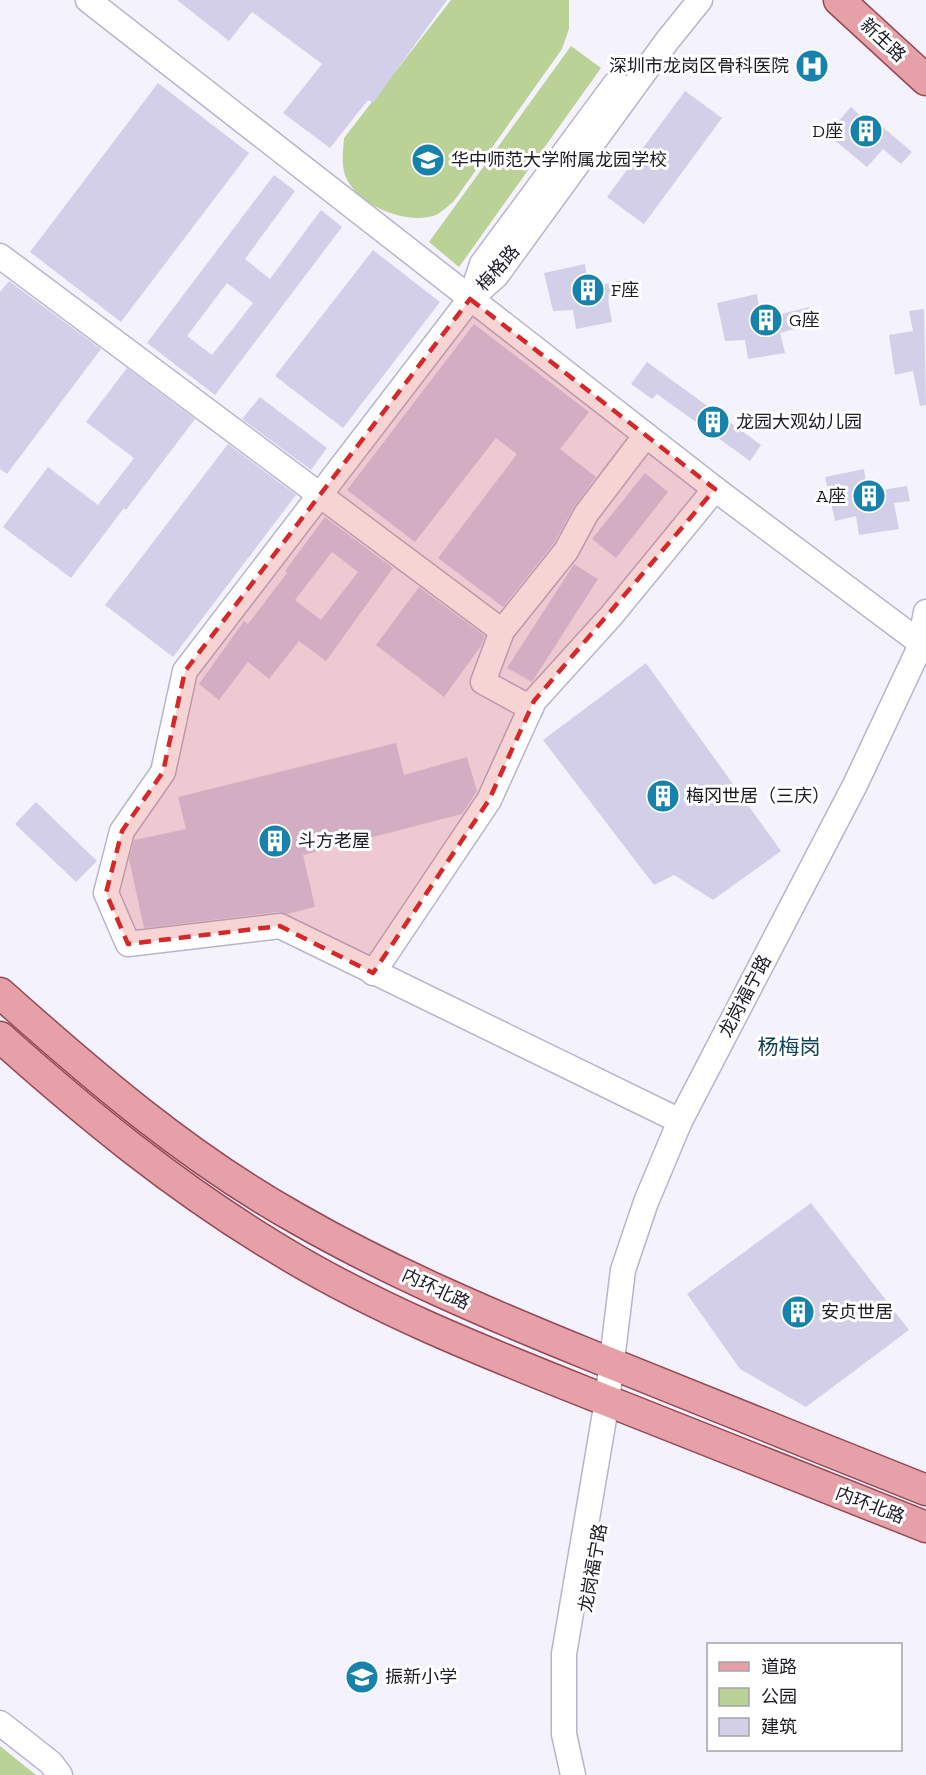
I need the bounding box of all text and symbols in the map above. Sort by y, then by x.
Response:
street label: 新生路 [856,14,910,66]
hospital icon: 深圳市龙岗区骨科医院 [794,48,830,84]
place label: 深圳市龙岗区骨科医院 [609,55,789,77]
building icon: D座 [848,113,884,149]
place label: D座 [812,120,843,142]
school or university icon: 华中师范大学附属龙园学校 [410,142,446,178]
place label: 华中师范大学附属龙园学校 [451,149,667,171]
street label: 梅格路 [472,240,524,296]
building icon: F座 [570,272,606,308]
place label: F座 [611,279,639,301]
building icon: G座 [748,302,784,338]
place label: G座 [789,309,819,331]
building icon: 龙园大观幼儿园 [695,404,731,440]
place label: 龙园大观幼儿园 [736,411,862,433]
building icon: A座 [851,478,887,514]
place label: A座 [816,485,846,507]
building icon: 梅冈世居（三庆） [645,778,681,814]
place label: 梅冈世居（三庆） [686,785,830,807]
building icon: 斗方老屋 [257,823,293,859]
place label: 斗方老屋 [298,830,370,852]
street label: 龙岗福宁路 [714,951,776,1041]
district label: 杨梅岗 [758,1034,821,1059]
street label: 内环北路 [399,1264,473,1314]
building icon: 安贞世居 [780,1294,816,1330]
place label: 安贞世居 [821,1301,893,1323]
street label: 内环北路 [832,1482,908,1528]
street label: 龙岗福宁路 [574,1522,612,1614]
legend [707,1643,902,1751]
text: 道路 [761,1656,797,1678]
school or university icon: 振新小学 [344,1659,380,1695]
place label: 振新小学 [385,1666,457,1688]
text: 公园 [761,1686,797,1708]
text: 建筑 [761,1716,797,1738]

